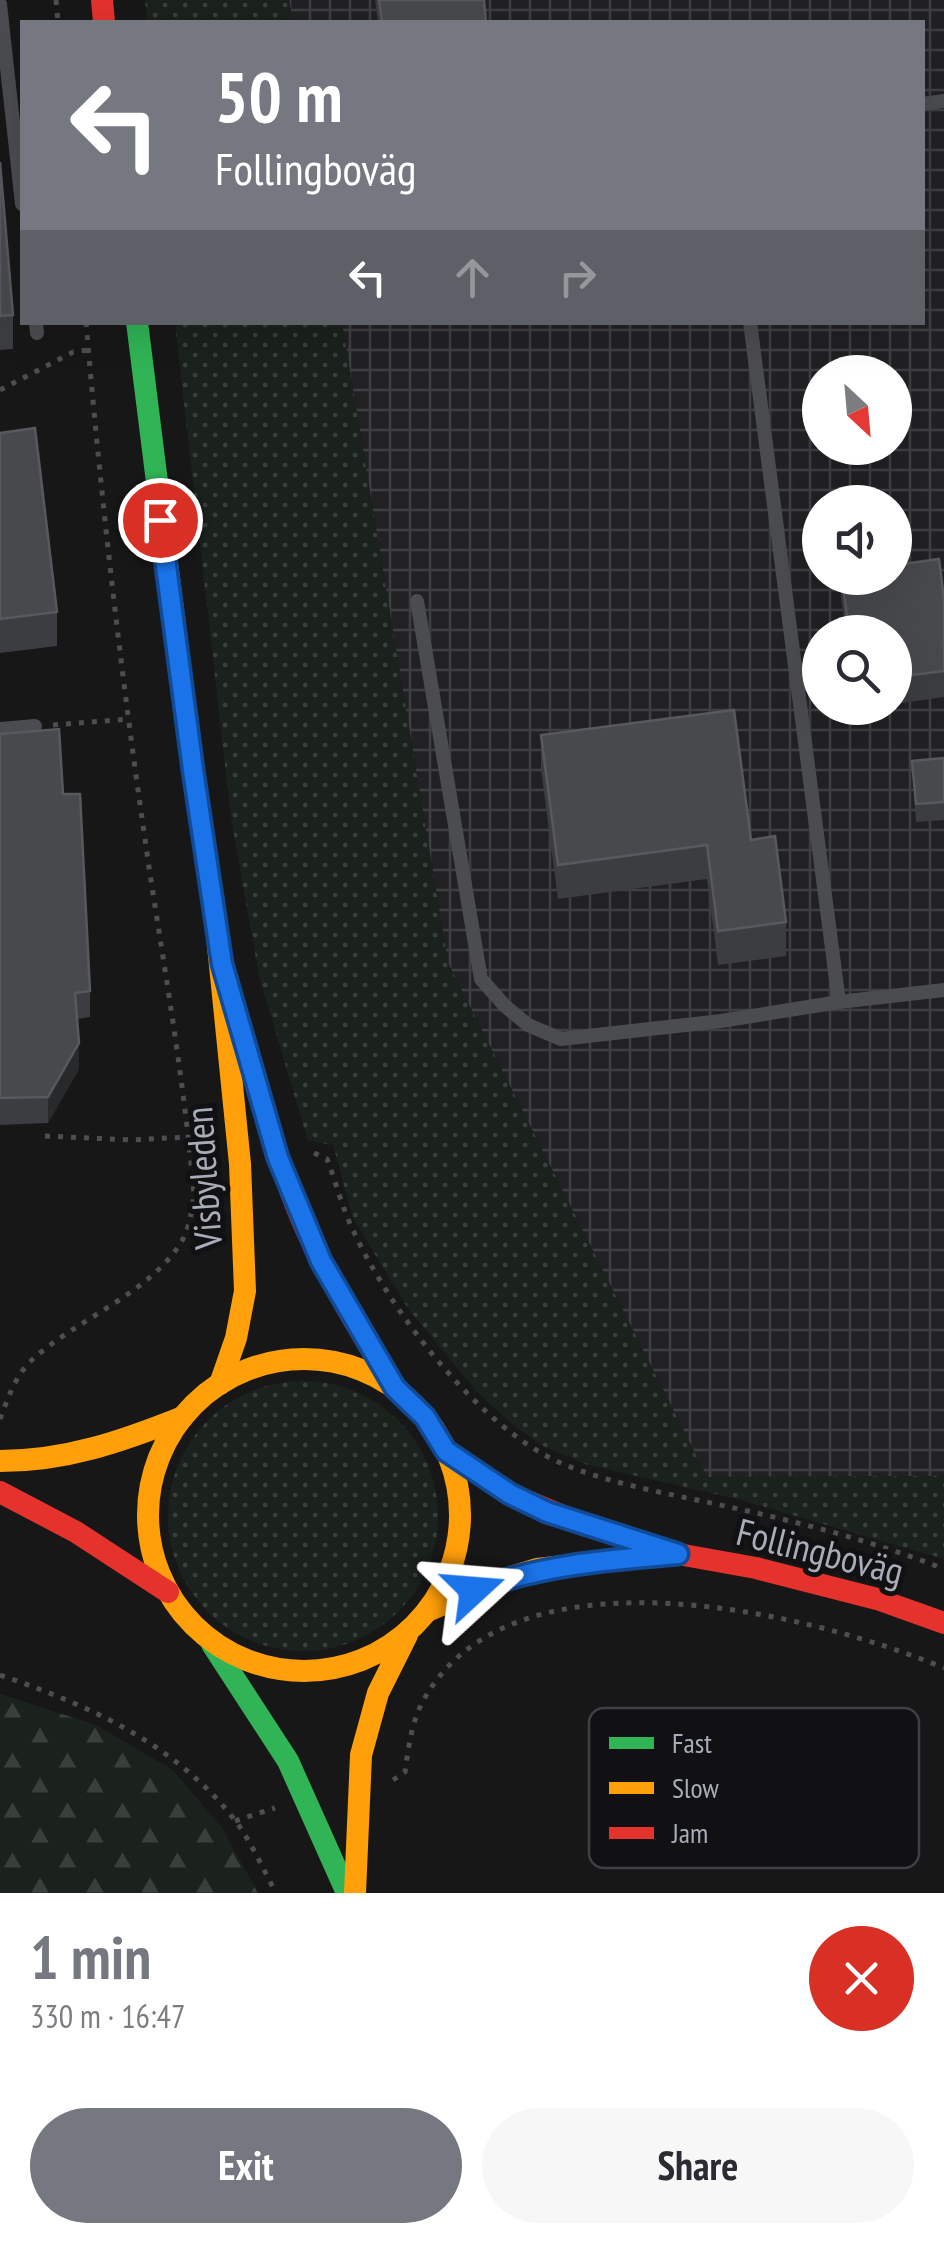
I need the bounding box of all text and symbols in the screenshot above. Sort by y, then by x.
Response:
text: 50 m [215,51,343,141]
icon: left [50,60,180,190]
text: Follingboväg [215,139,416,197]
icon: left [340,250,395,305]
icon: ahead [445,250,500,305]
icon: right [550,250,605,305]
north arrow [802,355,912,465]
map controls [802,355,912,725]
pin [118,478,203,563]
button: sound [802,485,912,595]
icon: arrive [133,493,188,548]
button: search [802,615,912,725]
street label: Visbyleden [173,1105,232,1252]
street label: Follingboväg [732,1506,909,1595]
position arrow [422,1538,526,1642]
legend [589,1708,919,1868]
text: Fast [672,1724,712,1761]
text: Slow [672,1769,719,1806]
text: Jam [671,1814,708,1851]
text: 1 min [30,1918,151,1996]
button: close [809,1926,914,2031]
text: 330 m · 16:47 [30,1995,185,2037]
button: Exit [30,2108,462,2223]
button: Share [482,2108,914,2223]

